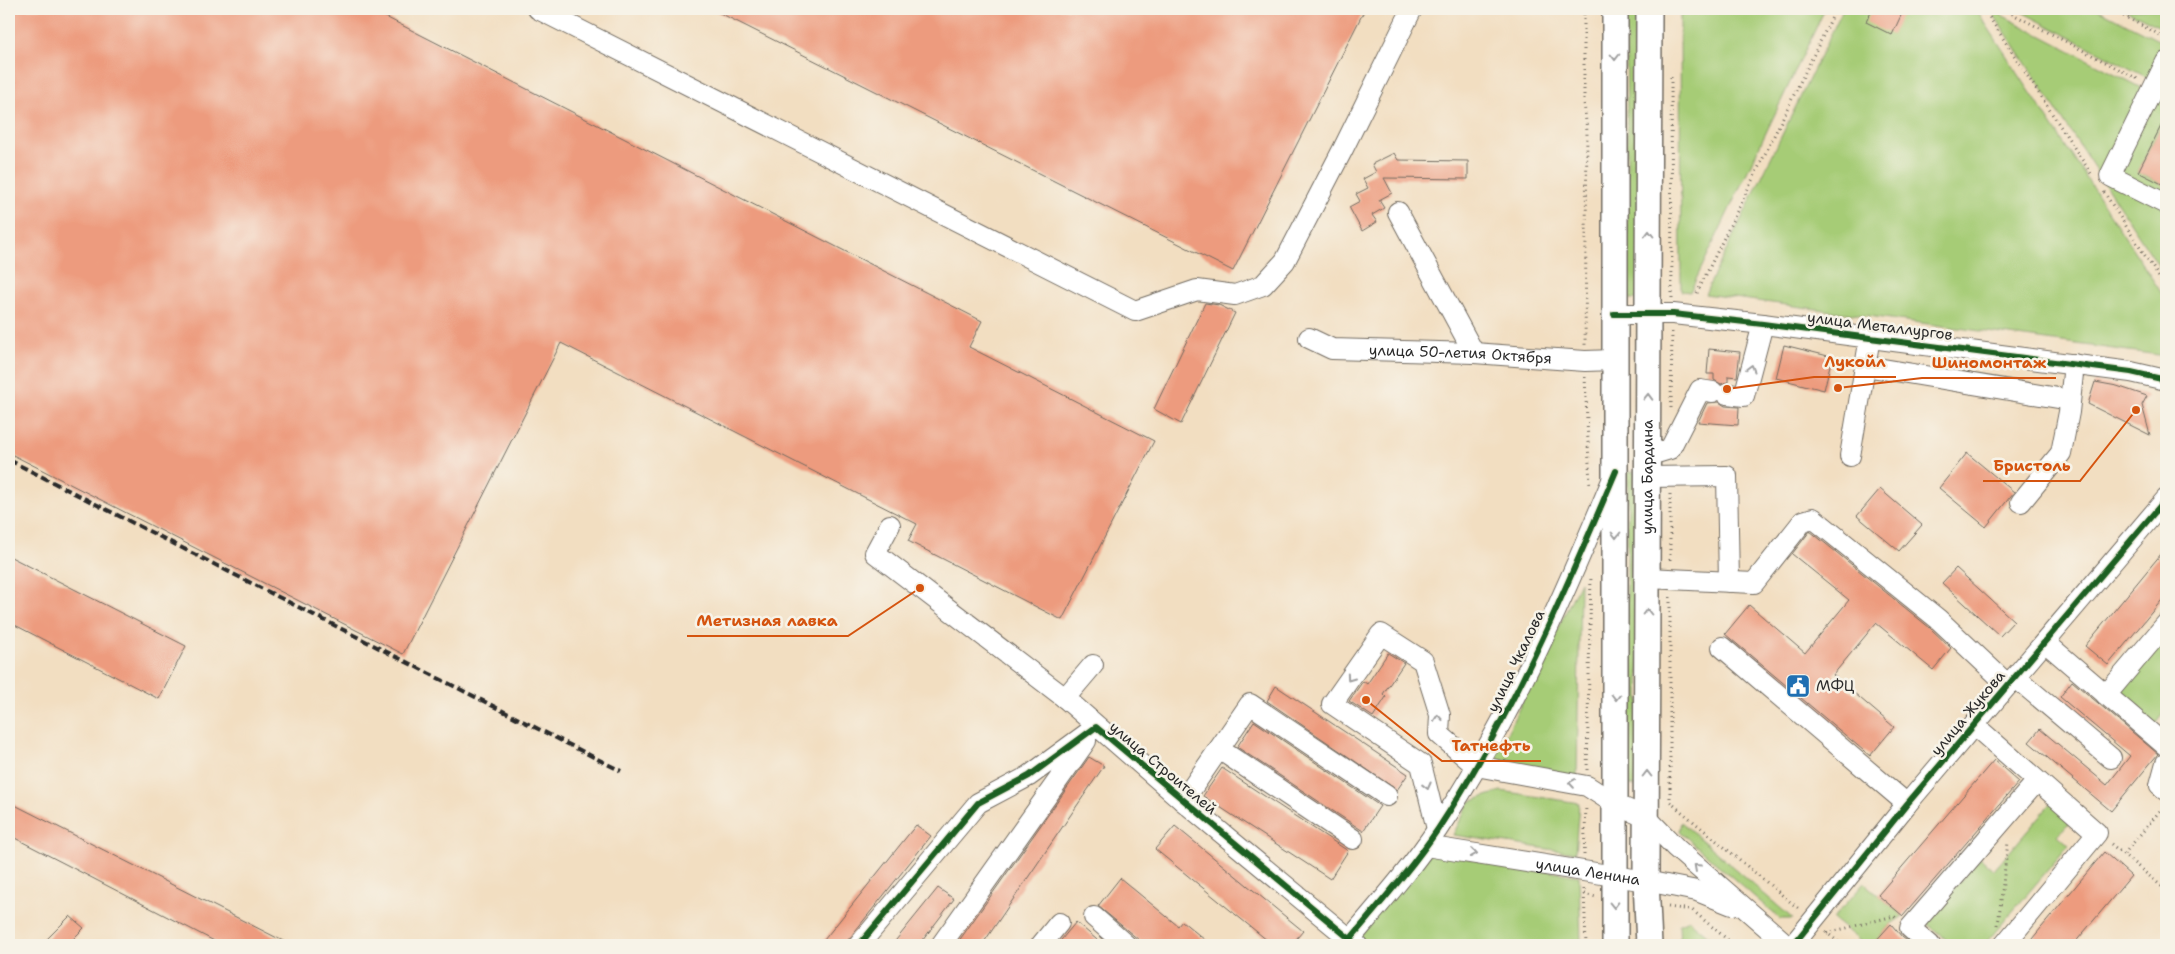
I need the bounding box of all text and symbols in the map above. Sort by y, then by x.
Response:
one-way arrow [1610,54,1620,62]
one-way arrow [1644,230,1654,238]
street label: улица Металлургов [1806,307,1954,345]
street label: улица 50-летия Октября [1369,340,1552,369]
callout: Лукойл [1814,346,1896,377]
callout: Шиномонтаж [1922,347,2056,378]
text: Лукойл [1824,351,1886,372]
text: Шиномонтаж [1932,352,2047,373]
one-way arrow [1746,365,1756,373]
one-way arrow [1643,392,1653,400]
street label: улица Бардина [1637,419,1658,535]
callout: Бристоль [1983,450,2080,481]
text: Бристоль [1993,455,2071,476]
one-way arrow [1611,532,1621,539]
callout: Метизная лавка [687,605,848,636]
street label: улица Чкалова [1483,606,1550,715]
one-way arrow [1642,607,1652,615]
text: Метизная лавка [696,610,838,631]
street label: улица Жукова [1926,666,2010,760]
one-way arrow [1347,672,1356,682]
public building icon: МФЦ [1785,673,1811,699]
place label: МФЦ [1816,676,1855,696]
one-way arrow [1610,694,1621,702]
one-way arrow [1433,713,1444,721]
street label: улица Строителей [1105,717,1221,819]
callout: Татнефть [1442,730,1541,761]
text: Татнефть [1452,735,1531,756]
one-way arrow [1642,770,1652,778]
one-way arrow [1568,779,1576,789]
one-way arrow [1421,781,1432,790]
one-way arrow [1469,848,1478,858]
street label: улица Ленина [1534,854,1642,890]
one-way arrow [1693,864,1702,873]
one-way arrow [1609,902,1620,910]

